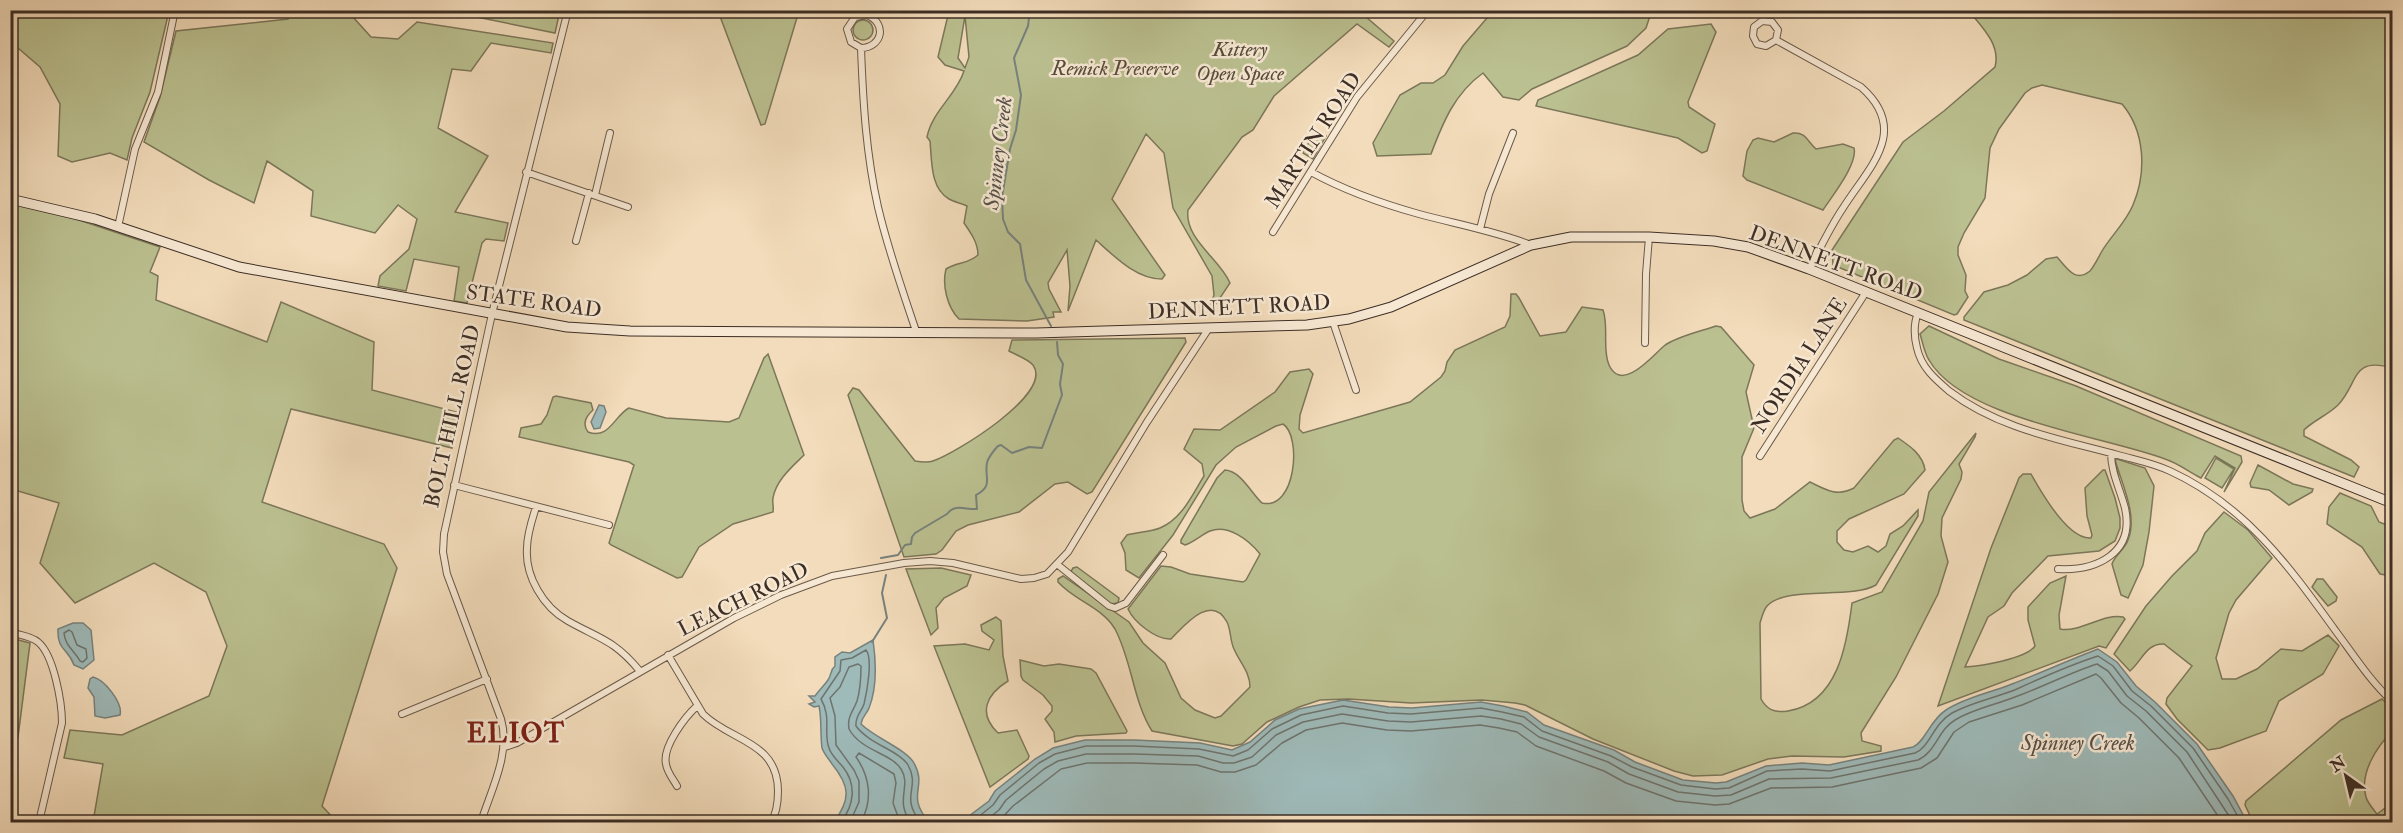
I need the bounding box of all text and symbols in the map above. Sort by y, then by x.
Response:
park label: Kittery Open Space [1196,36,1285,87]
park label: Remick Preserve [1051,55,1179,82]
street label: MARTIN ROAD [1259,67,1368,214]
water label: Spinney Creek [977,95,1019,212]
street label: DENNETT ROAD [1745,220,1926,307]
street label: STATE ROAD [465,279,603,324]
street label: DENNETT ROAD [1147,289,1331,326]
street label: NORDIA LANE [1745,292,1853,438]
street label: BOLT HILL ROAD [418,322,487,510]
street label: LEACH ROAD [673,556,813,643]
district label: ELIOT [466,717,566,750]
water label: Spinney Creek [2020,729,2135,757]
north arrow [2316,746,2376,806]
text: N [2326,752,2350,777]

